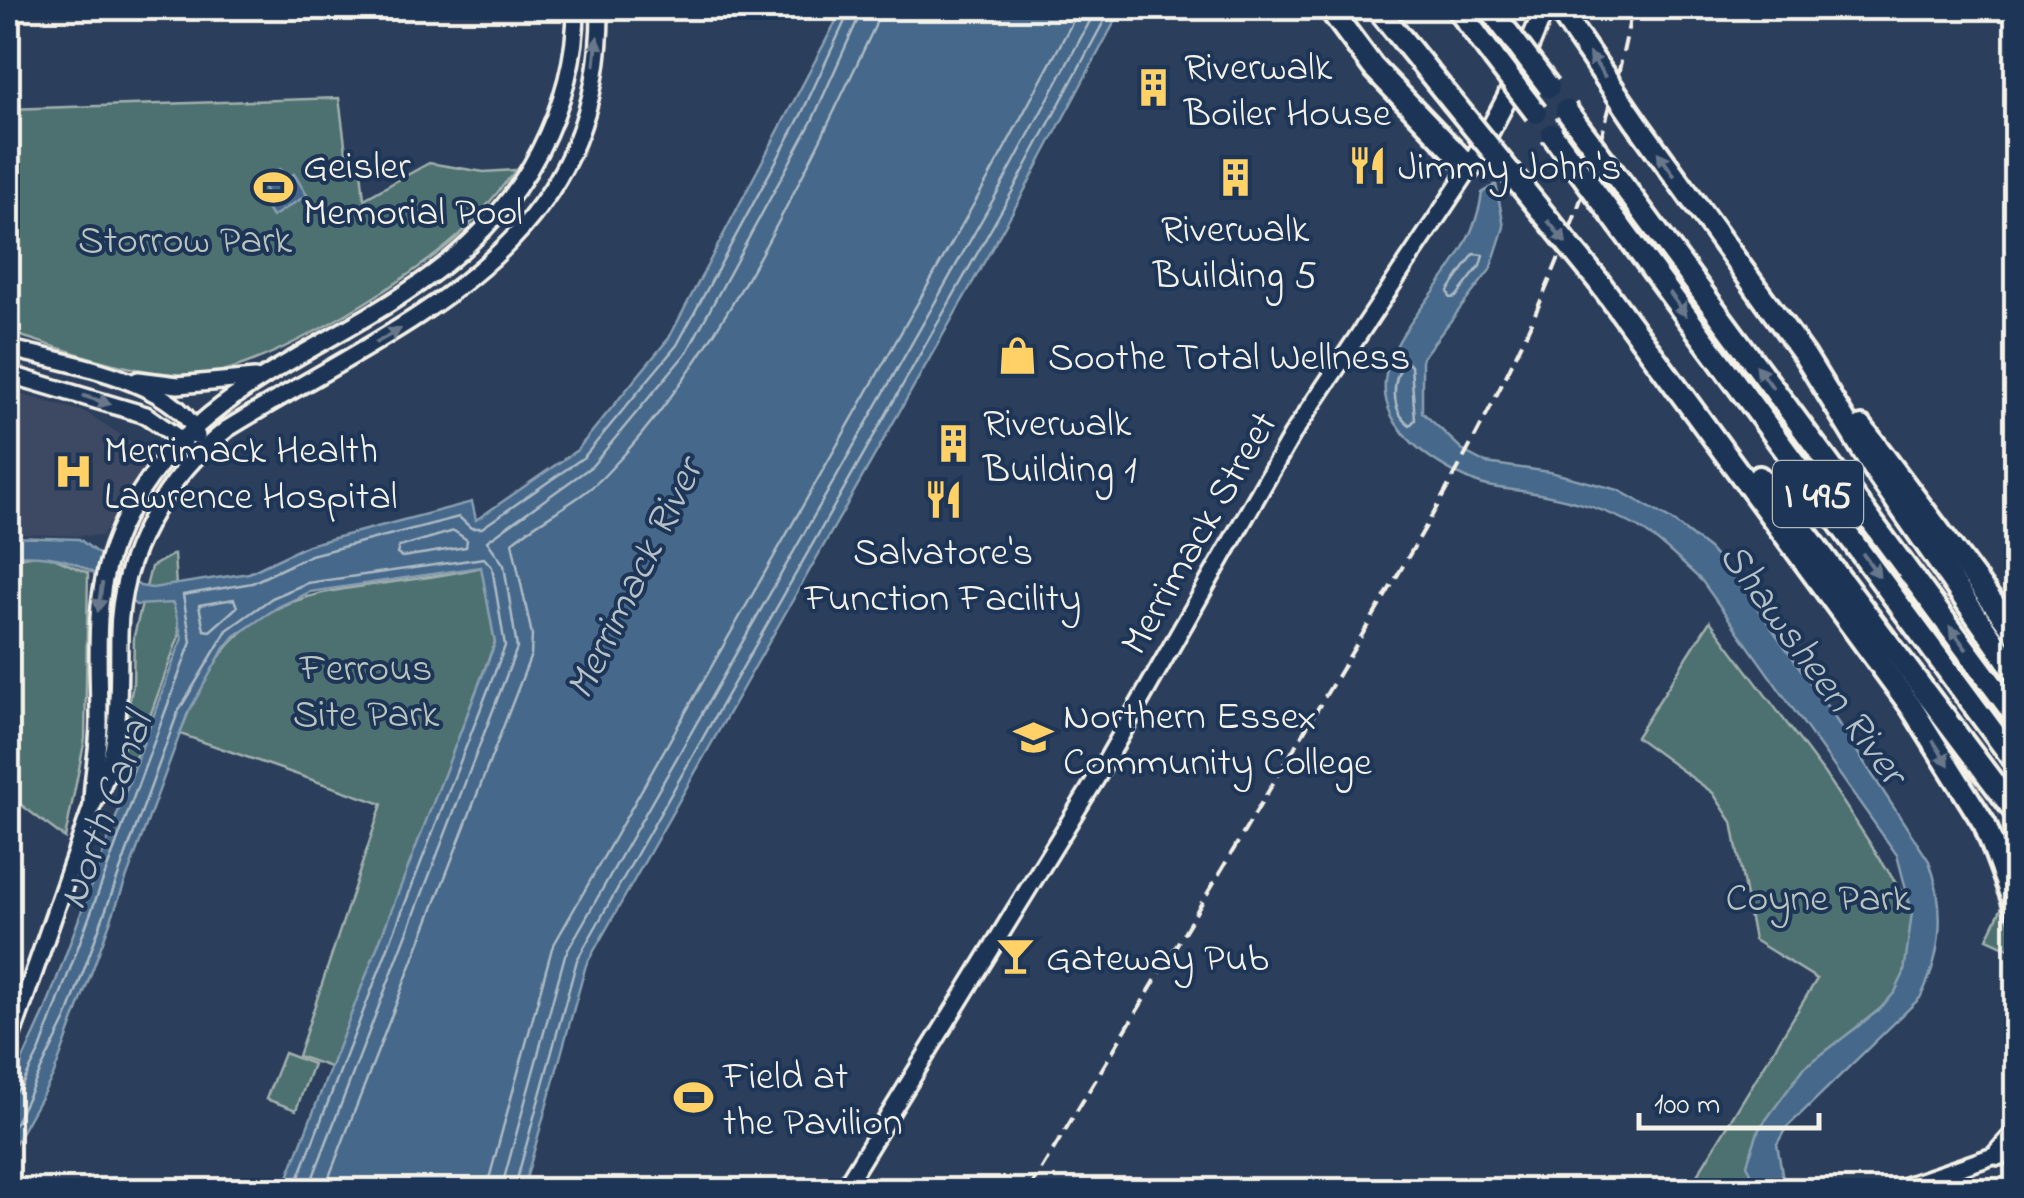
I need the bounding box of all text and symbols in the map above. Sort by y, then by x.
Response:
one-way arrow [589,34,605,66]
place label: Riverwalk Boiler House [1183,40,1391,145]
one-way arrow [1588,51,1607,79]
building icon: Riverwalk Boiler House [1133,67,1175,109]
place label: Geisler Memorial Pool [303,139,523,244]
place label: Jimmy John's [1398,140,1621,199]
restaurant icon: Jimmy John's [1347,144,1389,186]
one-way arrow [1657,150,1676,177]
building icon: Riverwalk Building 5 [1214,156,1256,198]
sports icon: Geisler Memorial Pool [252,166,294,208]
place label: Riverwalk Building 5 [1152,202,1317,307]
park label: Storrow Park [78,213,292,272]
one-way arrow [1546,219,1567,244]
one-way arrow [1667,291,1687,317]
one-way arrow [374,328,403,345]
place label: Soothe Total Wellness [1048,330,1410,389]
shop icon: Soothe Total Wellness [997,334,1039,376]
one-way arrow [1756,364,1775,390]
one-way arrow [82,393,112,408]
place label: Riverwalk Building 1 [982,396,1137,501]
street label: Merrimack Street [1107,401,1295,667]
place label: Merrimack Health Lawrence Hospital [104,423,397,528]
building icon: Riverwalk Building 1 [932,423,974,465]
water label: Merrimack River [551,445,723,711]
hospital icon: Merrimack Health Lawrence Hospital [53,450,95,492]
road number: I 495 [1773,461,1863,527]
restaurant icon: Salvatore's Function Facility [922,479,964,521]
place label: Salvatore's Function Facility [804,525,1081,630]
water label: Shawsheen River [1702,530,1923,803]
one-way arrow [1860,552,1880,579]
one-way arrow [91,582,107,613]
one-way arrow [1949,625,1969,651]
park label: Ferrous Site Park [293,641,440,746]
place label: Northern Essex Community College [1063,689,1372,794]
water label: North Canal [44,701,172,918]
school or university icon: Northern Essex Community College [1012,716,1054,758]
one-way arrow [1932,740,1950,767]
park label: Coyne Park [1726,871,1911,930]
place label: Gateway Pub [1046,931,1269,990]
bar icon: Gateway Pub [995,935,1037,977]
place label: Field at the Pavilion [722,1049,903,1154]
scale bar [1639,1068,1819,1130]
sports icon: Field at the Pavilion [672,1076,714,1118]
text: 100 m [1654,1084,1720,1128]

